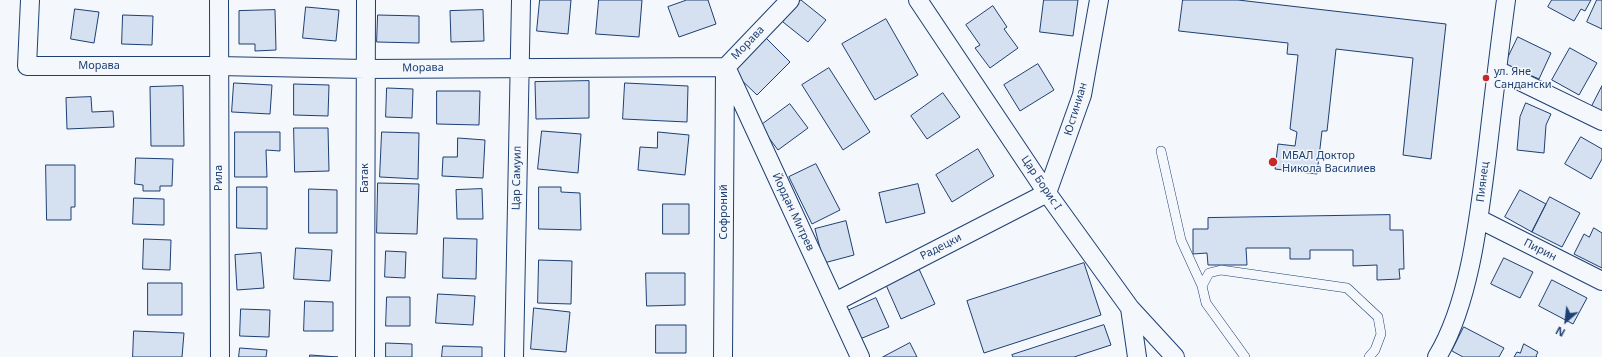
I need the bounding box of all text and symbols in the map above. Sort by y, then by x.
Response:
street label: Морава [729,23,767,63]
street label: Морава [78,59,120,73]
street label: Морава [402,61,444,75]
place label: ул. Яне Сандански [1494,65,1552,91]
marker: ул. Яне Сандански [1481,73,1491,83]
street label: Юстиниан [1062,81,1090,137]
street label: Цар Самуил [510,146,524,210]
place label: МБАЛ Доктор Никола Василиев [1282,149,1376,175]
street label: Цар Борис I [1018,153,1064,213]
marker: МБАЛ Доктор Никола Василиев [1267,156,1279,168]
street label: Пиянец [1474,161,1492,203]
street label: Батак [358,163,372,193]
street label: Рила [212,165,226,191]
street label: Йордан Митрев [769,171,817,253]
street label: Софроний [717,184,731,240]
street label: Радецки [918,231,964,263]
street label: Пирин [1521,236,1559,264]
north arrow [1546,301,1586,341]
text: N [1553,323,1568,341]

